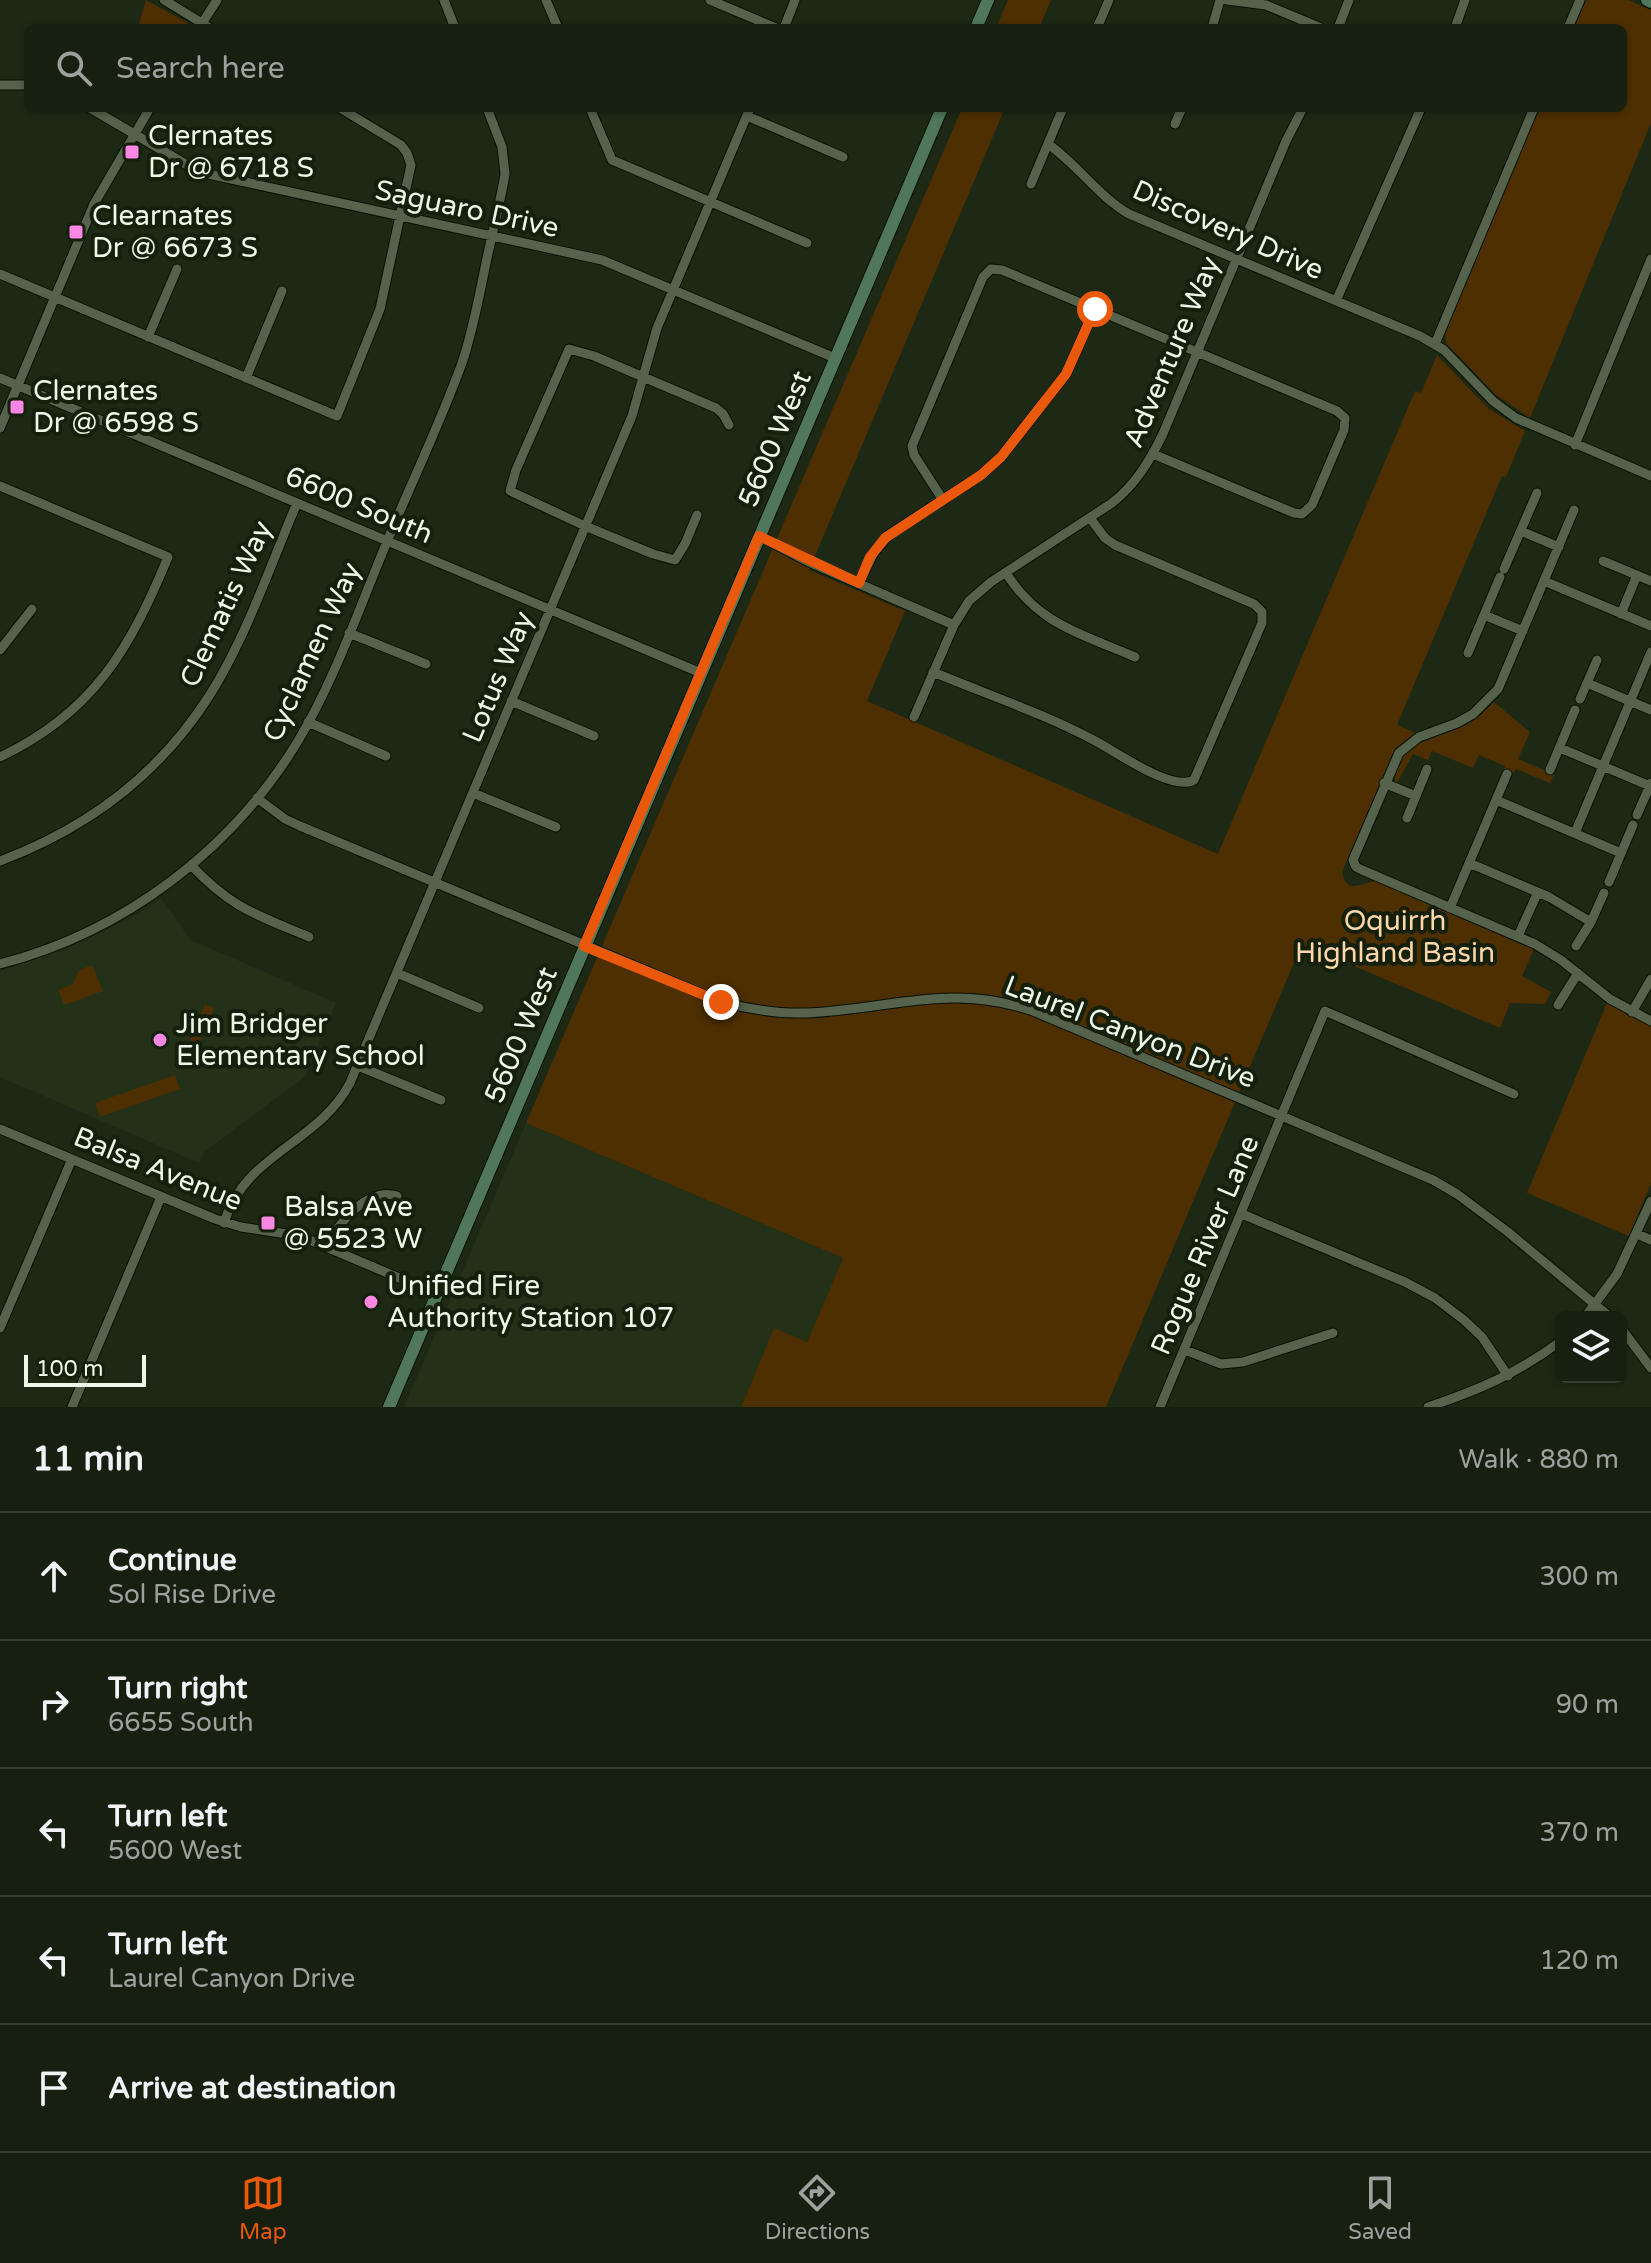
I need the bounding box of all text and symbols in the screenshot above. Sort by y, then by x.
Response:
search box [24,24,1627,112]
icon: search [52,46,96,90]
text: Search here [116,50,285,87]
place label: Clernates Dr @ 6718 S [148,119,314,185]
marker: Clernates Dr @ 6718 S [123,143,141,161]
street label: Saguaro Drive [372,173,562,245]
street label: Discovery Drive [1127,173,1329,287]
place label: Clearnates Dr @ 6673 S [92,199,258,265]
marker: Clearnates Dr @ 6673 S [67,223,85,241]
street label: Adventure Way [1116,251,1228,453]
route start [1077,291,1113,327]
street label: 5600 West [731,366,819,512]
place label: Clernates Dr @ 6598 S [33,374,199,440]
marker: Clernates Dr @ 6598 S [8,398,26,416]
street label: 6600 South [280,459,438,551]
street label: Clematis Way [173,515,279,693]
street label: Cyclamen Way [256,557,368,747]
street label: Lotus Way [455,606,541,748]
park label: Oquirrh Highland Basin [1295,904,1495,970]
street label: 5600 West [477,962,565,1108]
street label: Laurel Canyon Drive [1000,968,1260,1096]
route end [703,984,739,1020]
place label: Jim Bridger Elementary School [176,1007,425,1073]
marker: Jim Bridger Elementary School [151,1031,169,1049]
street label: Balsa Avenue [69,1120,247,1218]
street label: Rogue River Lane [1143,1130,1267,1360]
place label: Balsa Ave @ 5523 W [284,1190,422,1256]
marker: Balsa Ave @ 5523 W [259,1214,277,1232]
place label: Unified Fire Authority Station 107 [387,1269,674,1335]
marker: Unified Fire Authority Station 107 [362,1293,380,1311]
map controls [1555,1311,1627,1383]
button: layers [1555,1311,1627,1383]
scale bar [24,1351,146,1387]
text: 100 m [36,1356,103,1382]
text: 11 min [32,1439,144,1480]
text: Walk · 880 m [1459,1444,1619,1475]
text: Continue [108,1542,237,1579]
icon: ahead [32,1554,76,1598]
text: 300 m [1539,1561,1619,1592]
text: Sol Rise Drive [108,1579,276,1610]
text: Turn right [108,1670,248,1707]
icon: right [32,1682,76,1726]
text: 90 m [1556,1689,1619,1720]
text: 6655 South [108,1707,254,1738]
text: Turn left [108,1798,227,1835]
icon: left [32,1810,76,1854]
text: 370 m [1539,1817,1619,1848]
text: 5600 West [108,1835,242,1866]
text: Turn left [108,1926,227,1963]
icon: left [32,1938,76,1982]
text: 120 m [1539,1945,1619,1976]
text: Laurel Canyon Drive [108,1963,355,1994]
icon: arrive [32,2066,76,2110]
text: Arrive at destination [108,2070,396,2107]
tab: Map [239,2171,287,2245]
tab: Directions [765,2171,870,2245]
tab: Saved [1348,2171,1412,2245]

